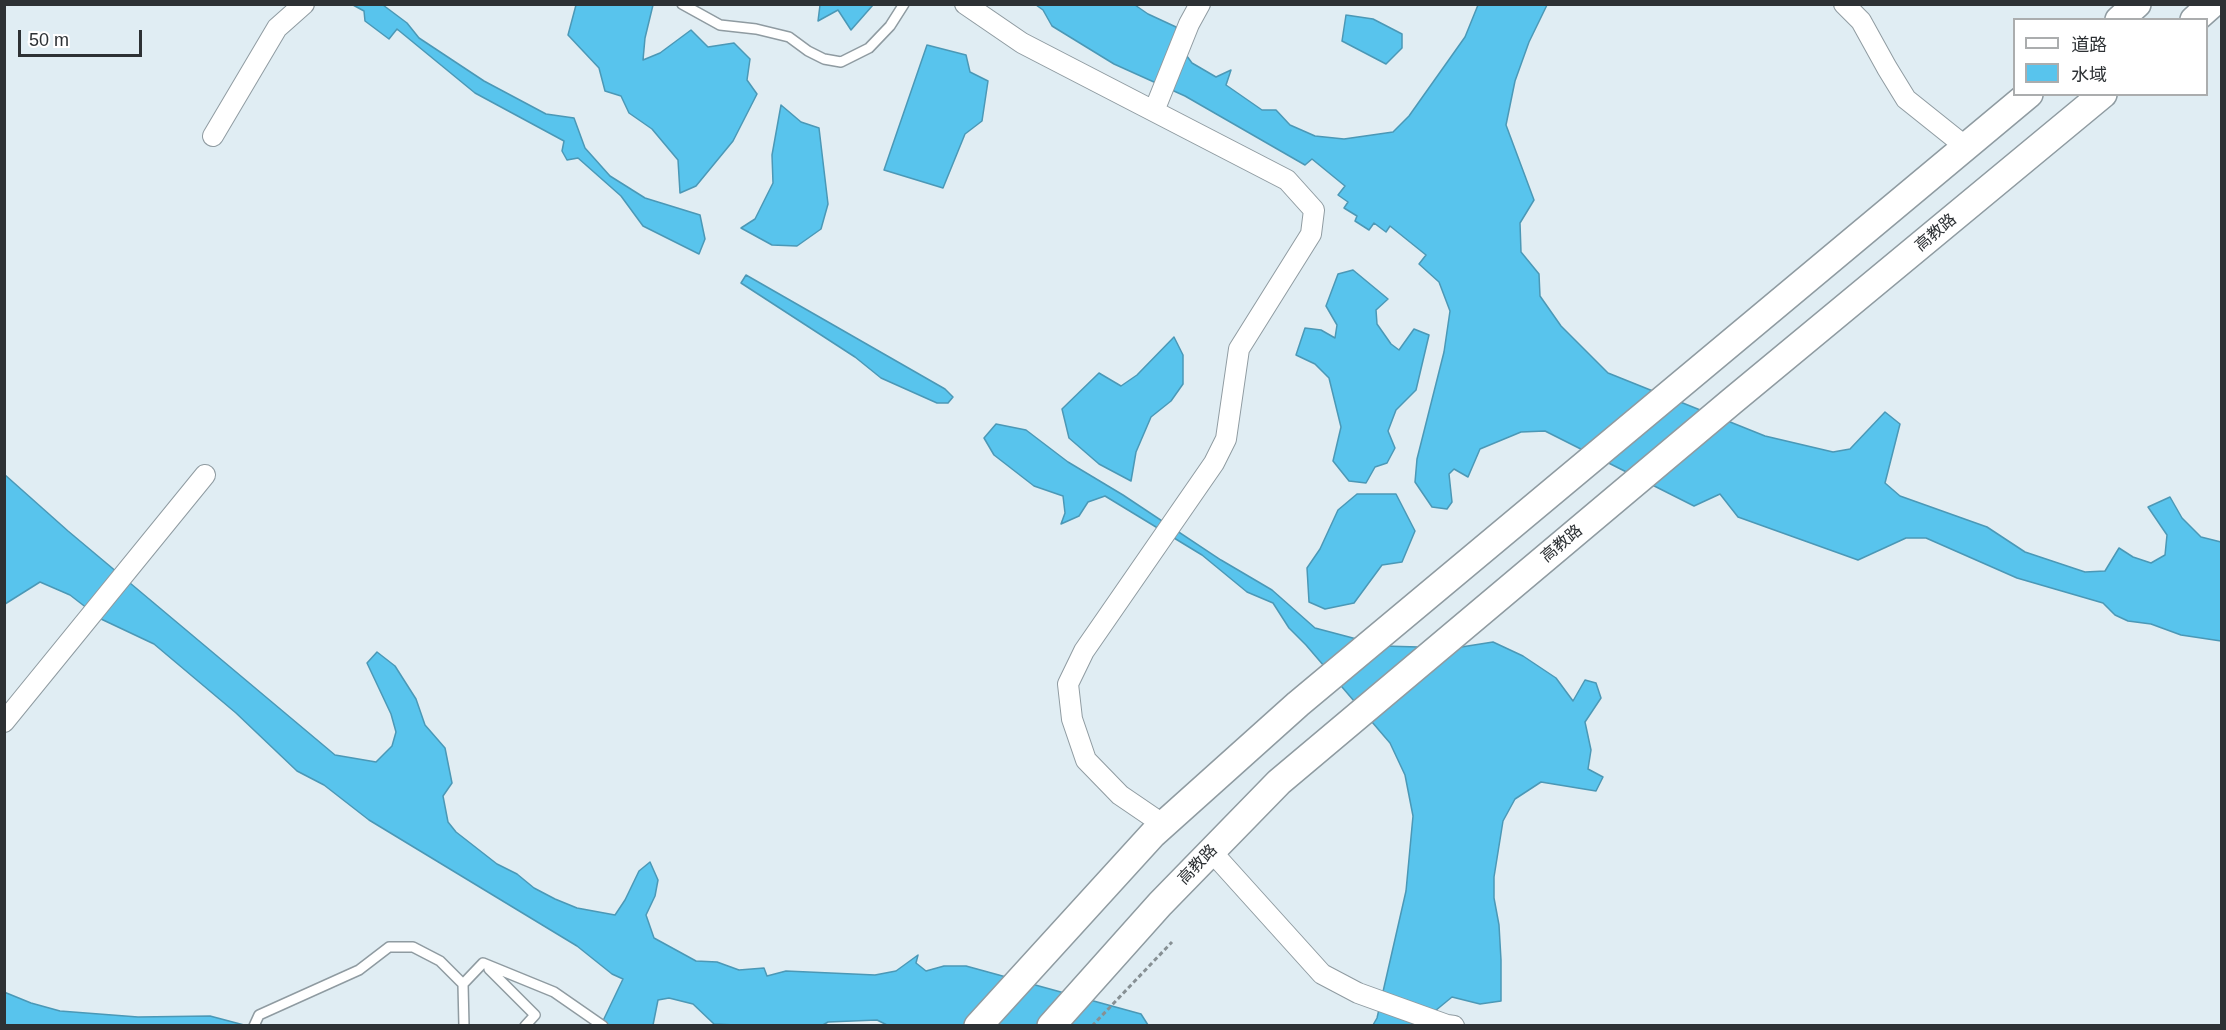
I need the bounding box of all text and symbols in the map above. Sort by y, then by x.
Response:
scale bar [21,18,146,56]
legend [2013,18,2208,96]
text: 50 m [29,30,69,50]
text: 道路 [2071,35,2107,55]
text: 水域 [2071,65,2107,85]
street label: 高教路 [1911,210,1961,256]
street label: 高教路 [1537,521,1587,567]
street label: 高教路 [1174,841,1222,889]

